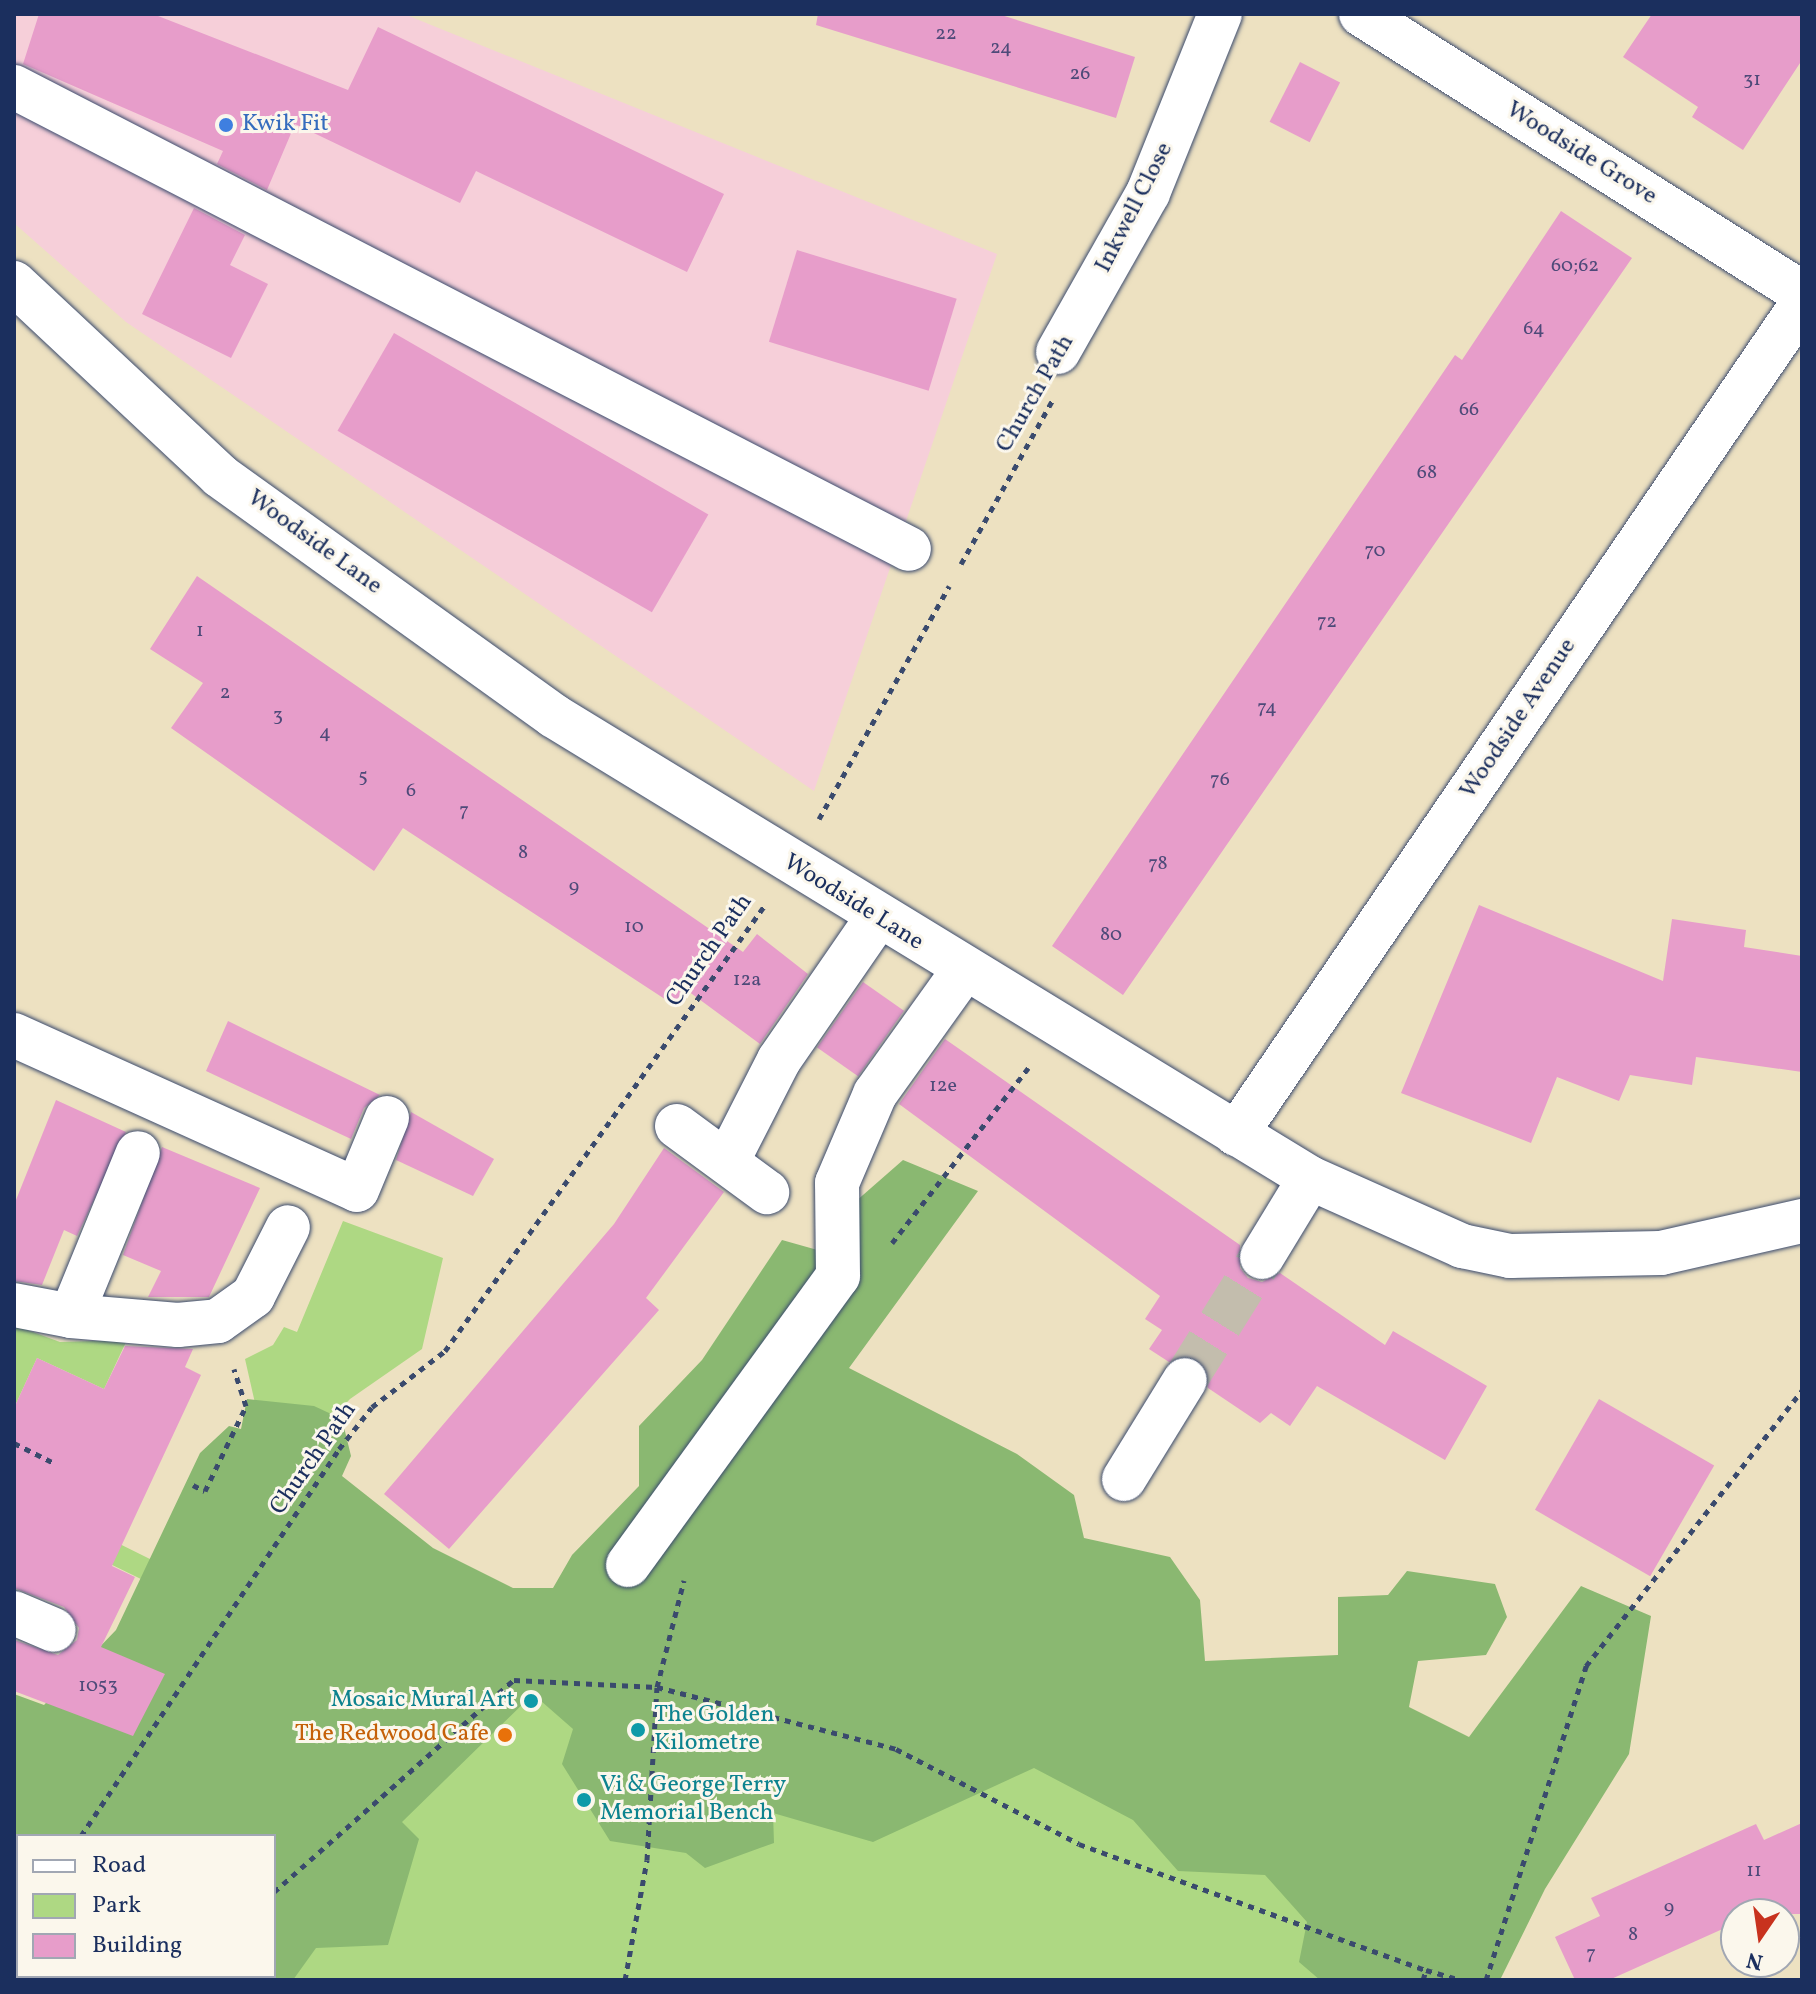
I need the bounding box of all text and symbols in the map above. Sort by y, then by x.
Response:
house number: 22 [935,22,957,46]
house number: 24 [990,36,1012,60]
house number: 26 [1070,62,1090,86]
house number: 31 [1743,68,1761,92]
street label: Woodside Grove [1500,96,1662,212]
place label: Kwik Fit [242,111,329,139]
marker: Kwik Fit [217,116,235,134]
street label: Inkwell Close [1090,138,1180,278]
house number: 60;62 [1551,254,1599,278]
house number: 64 [1523,317,1545,341]
street label: Church Path [991,330,1081,458]
house number: 66 [1459,398,1479,422]
house number: 68 [1417,461,1437,485]
street label: Woodside Lane [241,484,387,602]
house number: 70 [1365,539,1385,563]
house number: 72 [1317,610,1337,634]
house number: 1 [196,619,204,643]
street label: Woodside Avenue [1455,633,1583,805]
house number: 2 [220,681,230,705]
house number: 74 [1257,696,1277,720]
house number: 3 [273,704,283,728]
house number: 4 [319,721,331,745]
house number: 5 [358,765,368,789]
house number: 76 [1210,768,1230,792]
house number: 6 [406,779,416,803]
house number: 7 [459,799,469,823]
house number: 8 [518,841,528,865]
street label: Woodside Lane [778,849,928,957]
house number: 78 [1148,852,1168,876]
house number: 9 [569,875,579,899]
street label: Church Path [661,889,759,1013]
house number: 10 [624,915,644,939]
house number: 80 [1100,923,1122,947]
house number: 12a [733,968,761,992]
house number: 12e [929,1074,957,1098]
street label: Church Path [265,1397,363,1521]
house number: 1053 [78,1674,118,1698]
place label: Mosaic Mural Art [331,1687,515,1715]
marker: Mosaic Mural Art [522,1692,540,1710]
place label: The Golden Kilometre [654,1702,775,1758]
place label: The Redwood Cafe [295,1721,489,1749]
marker: The Golden Kilometre [629,1721,647,1739]
marker: The Redwood Cafe [496,1726,514,1744]
place label: Vi & George Terry Memorial Bench [600,1772,787,1828]
marker: Vi & George Terry Memorial Bench [575,1791,593,1809]
legend [16,1834,276,1978]
text: Road [92,1849,146,1883]
house number: 11 [1746,1859,1762,1883]
text: Park [92,1889,141,1923]
house number: 9 [1664,1896,1674,1920]
north arrow [1720,1898,1800,1978]
house number: 8 [1628,1923,1638,1947]
text: Building [92,1929,182,1963]
house number: 7 [1586,1942,1596,1966]
text: N [1744,1943,1766,1977]

